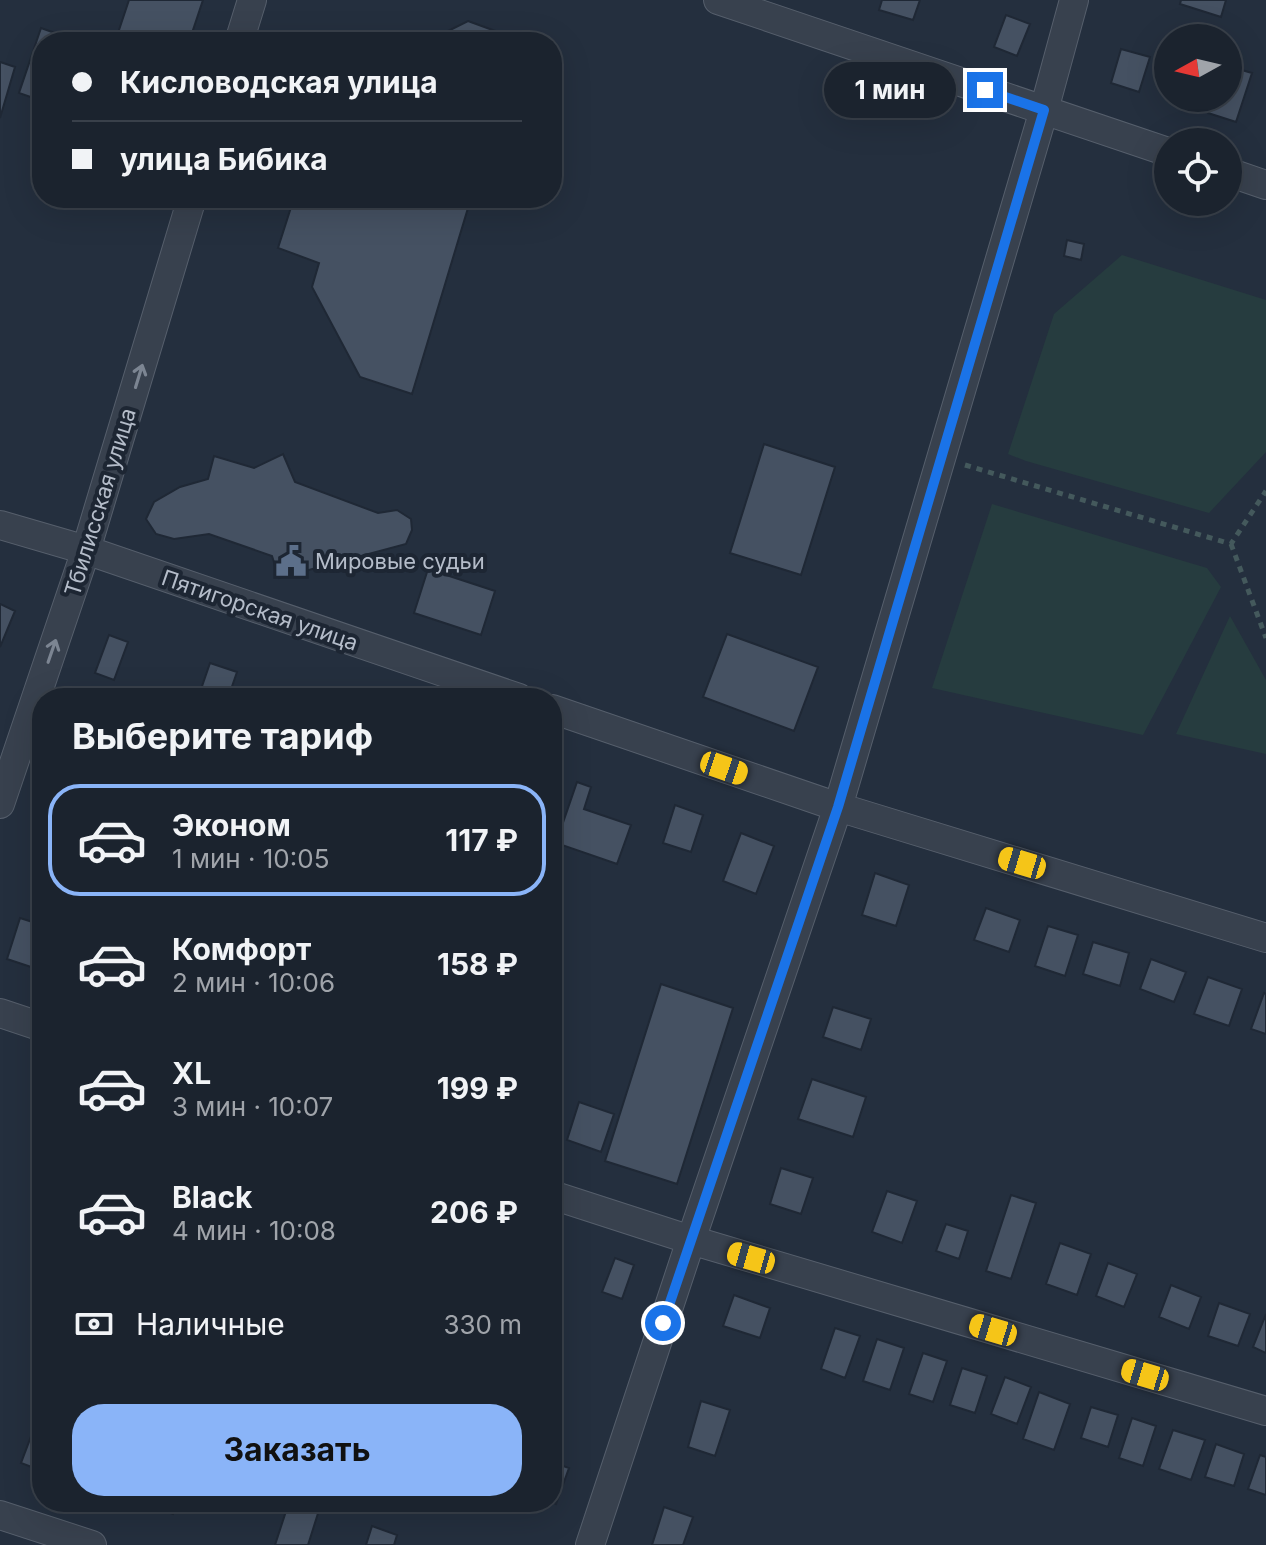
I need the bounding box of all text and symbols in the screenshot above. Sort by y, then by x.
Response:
north arrow [1154,24,1242,112]
map controls [1154,24,1242,216]
callout: 1 мин [825,62,957,118]
text: Кисловодская улица [120,64,438,100]
route end [967,72,1003,108]
text: 1 мин [855,74,925,105]
button: locate [1154,128,1242,216]
text: улица Бибика [120,141,328,177]
one-way arrow [132,364,147,390]
street label: Тбилисская улица [59,405,141,599]
public building icon: Мировые судьи [274,544,308,578]
place label: Мировые судьи [315,548,485,574]
street label: Пятигорская улица [158,564,362,656]
one-way arrow [46,639,61,664]
text: Выберите тариф [72,714,373,758]
car [697,749,751,787]
icon: car [76,804,148,876]
text: Эконом [172,807,291,843]
text: 117 ₽ [445,822,518,858]
text: 1 мин · 10:05 [172,843,329,874]
car [996,845,1048,881]
icon: car [76,928,148,1000]
text: Комфорт [172,931,311,967]
text: 158 ₽ [437,946,518,982]
text: 2 мин · 10:06 [172,967,335,998]
icon: car [76,1052,148,1124]
text: XL [172,1055,211,1091]
text: 199 ₽ [437,1070,518,1106]
text: 3 мин · 10:07 [172,1091,333,1122]
icon: car [76,1176,148,1248]
text: Black [172,1179,252,1215]
text: 206 ₽ [430,1194,518,1230]
text: 4 мин · 10:08 [172,1215,336,1246]
car [725,1240,777,1276]
icon: cash [72,1302,116,1346]
route start [645,1305,681,1341]
text: Наличные [136,1306,285,1342]
text: 330 m [443,1309,522,1340]
car [967,1312,1019,1348]
car [1119,1357,1171,1393]
button: Заказать [72,1404,522,1496]

